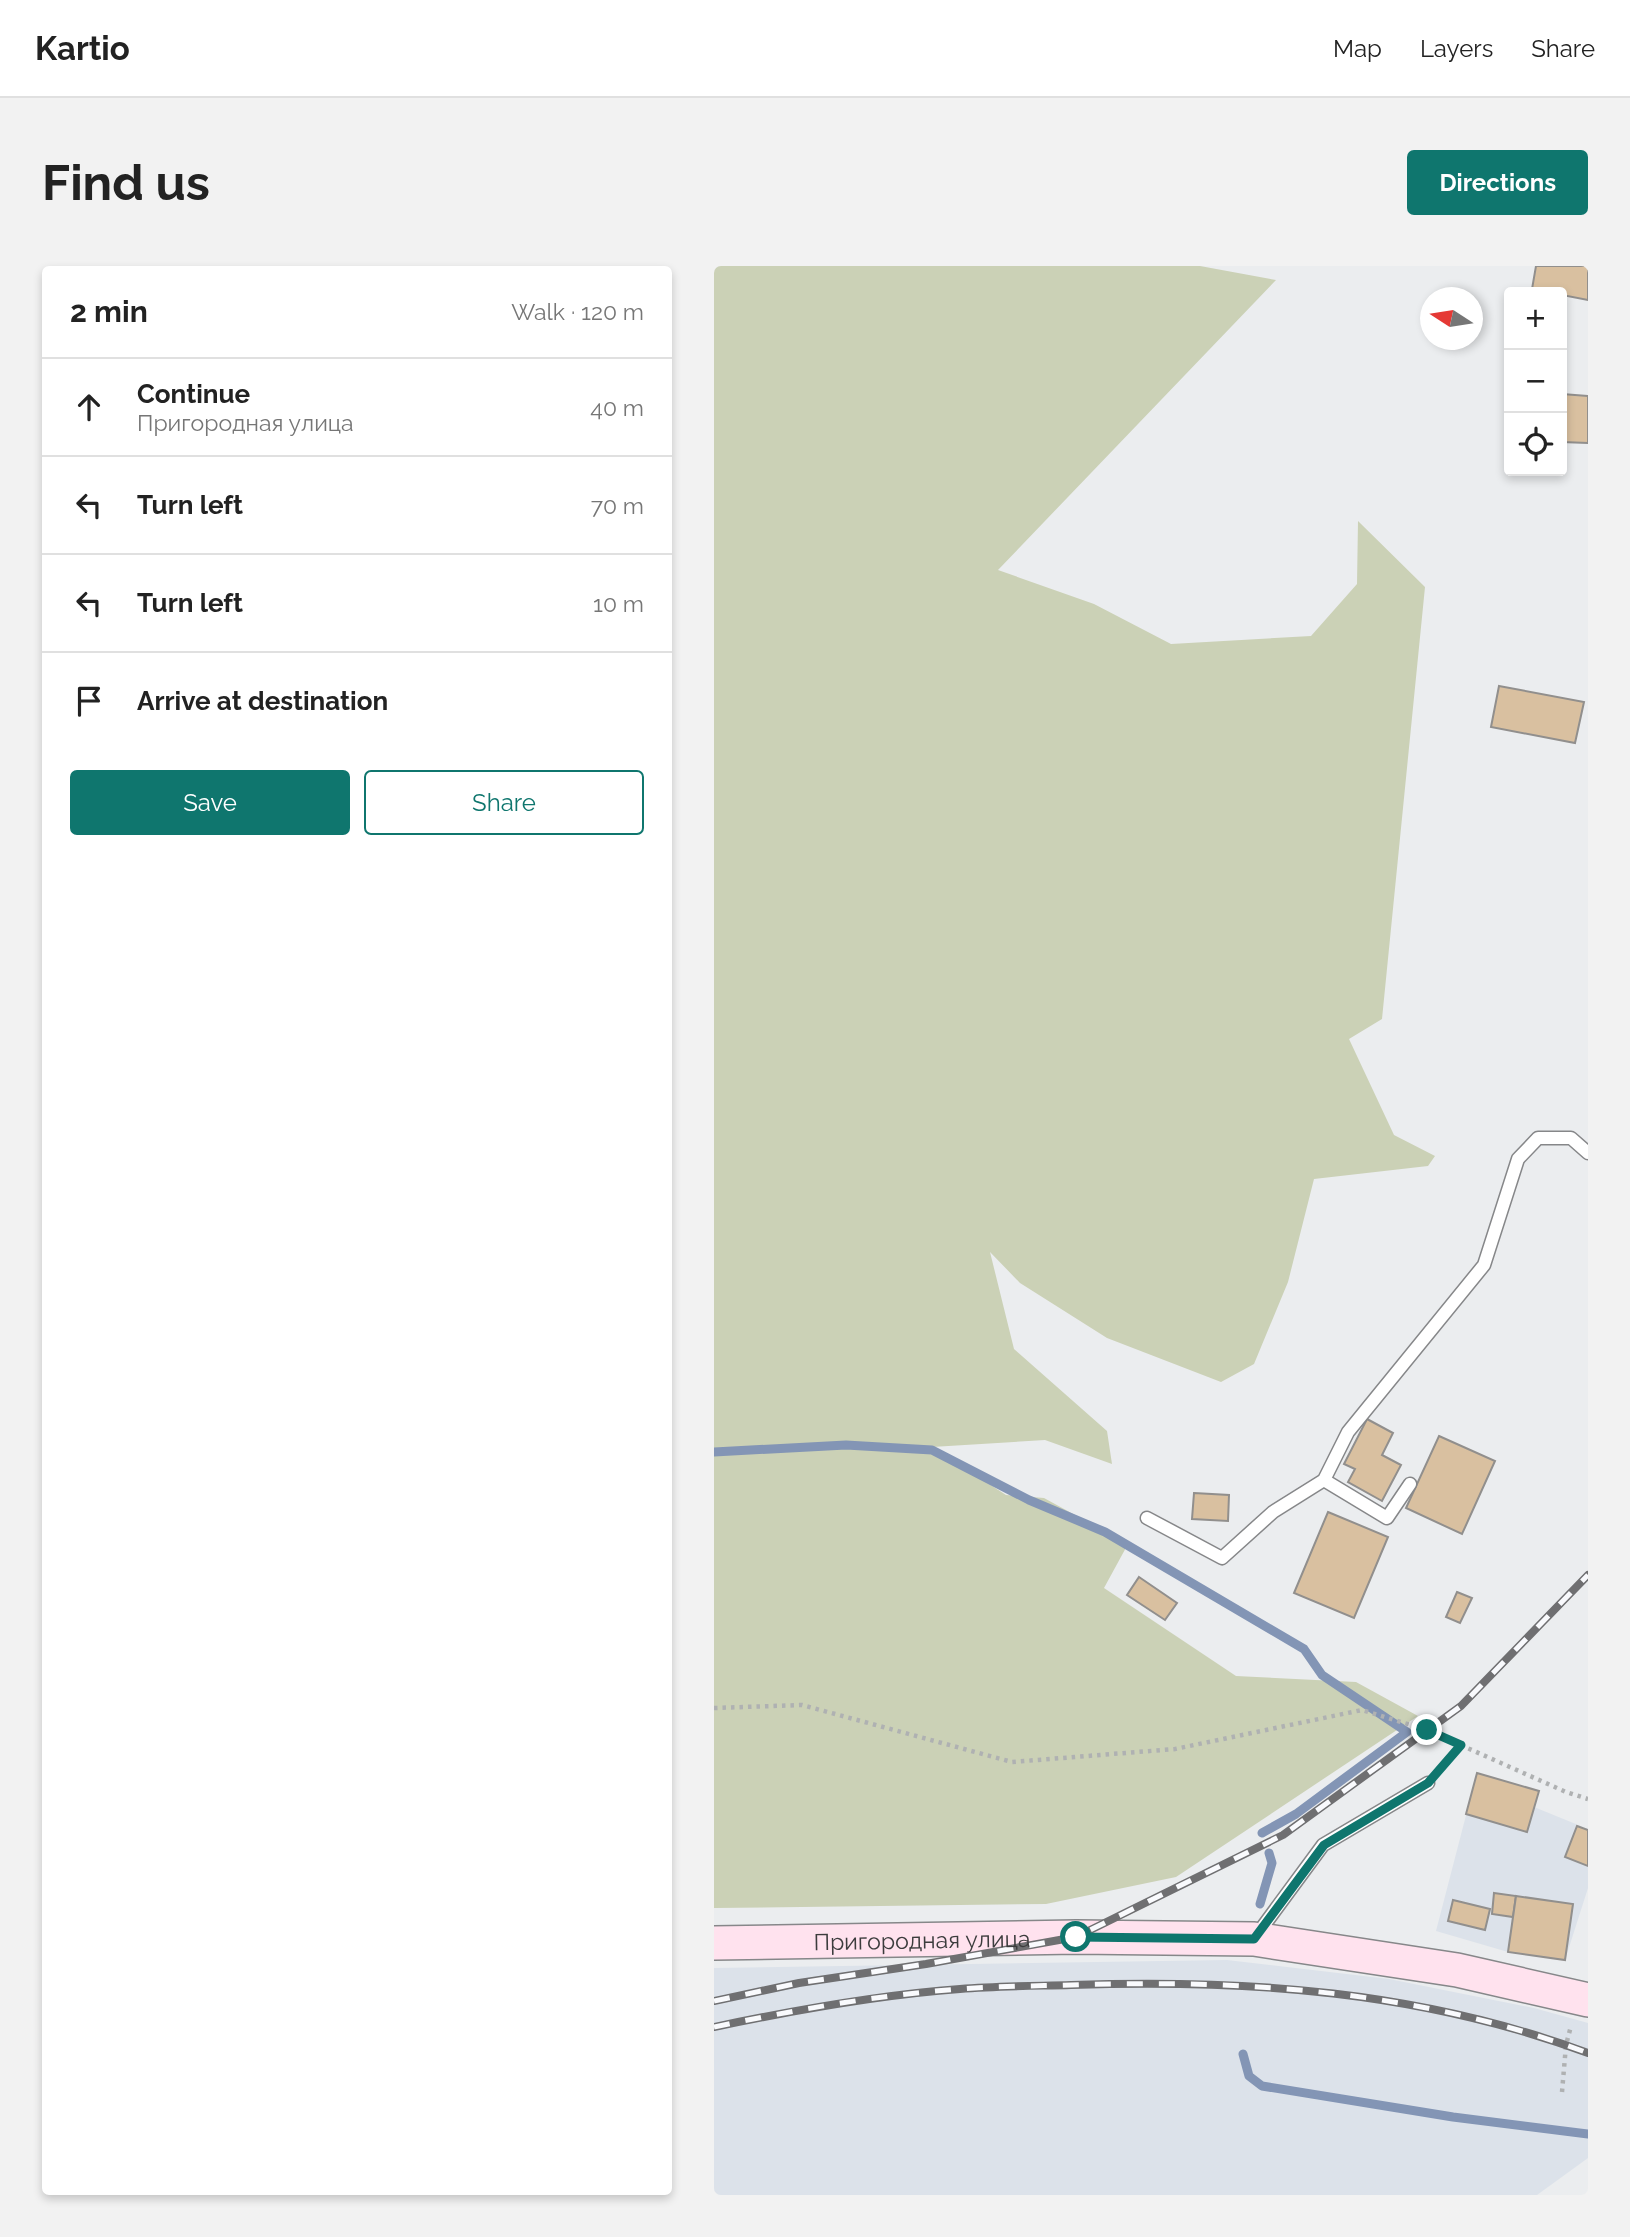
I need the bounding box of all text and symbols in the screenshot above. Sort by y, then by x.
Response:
text: Kartio [35,29,130,68]
text: Map [1333,34,1382,63]
text: Layers [1420,34,1493,63]
text: Share [1531,34,1595,63]
button: Directions [1407,150,1588,215]
text: Find us [42,154,210,211]
north arrow [1420,287,1483,350]
map controls [1504,287,1567,476]
button: + [1504,287,1567,350]
text: 2 min [70,294,148,329]
text: Walk · 120 m [511,298,644,325]
button: − [1504,350,1567,413]
text: Continue [137,379,250,409]
icon: ahead [70,388,108,426]
text: 40 m [590,394,644,421]
text: Пригородная улица [137,409,354,436]
button: locate [1504,413,1567,476]
icon: left [70,486,108,524]
text: Turn left [137,490,243,520]
text: 70 m [591,492,644,519]
icon: left [70,584,108,622]
text: Turn left [137,588,243,618]
text: 10 m [593,590,644,617]
icon: arrive [70,682,108,720]
text: Arrive at destination [137,686,388,716]
button: Save [70,770,350,835]
button: Share [364,770,644,835]
route end [1411,1714,1442,1745]
route start [1060,1921,1091,1952]
street label: Пригородная улица [813,1924,1031,1955]

